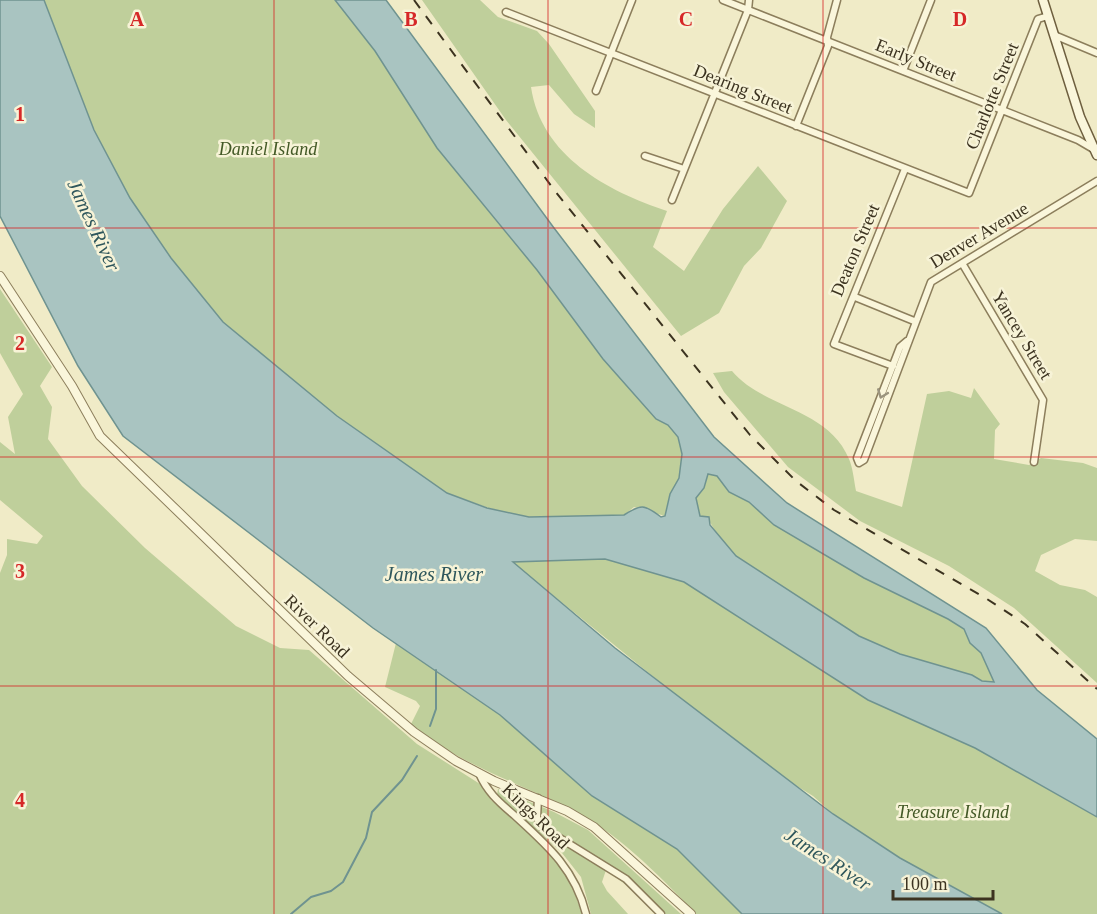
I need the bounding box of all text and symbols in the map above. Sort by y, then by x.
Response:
text: A [130,8,145,30]
text: B [404,8,418,30]
text: C [679,8,693,30]
text: D [953,8,967,30]
street label: Early Street [873,35,959,85]
street label: Charlotte Street [961,40,1023,152]
street label: Dearing Street [691,60,795,118]
text: 1 [15,103,25,125]
park label: Daniel Island [218,139,318,159]
water label: James River [63,176,125,274]
street label: Denver Avenue [926,198,1032,272]
street label: Deaton Street [827,201,883,299]
street label: Yancey Street [988,287,1056,383]
text: 2 [15,332,25,354]
one-way arrow [877,388,890,398]
text: 3 [15,560,25,582]
water label: James River [385,563,483,585]
street label: River Road [280,590,354,662]
street label: Kings Road [498,779,574,853]
text: 4 [15,789,25,811]
park label: Treasure Island [897,802,1010,822]
water label: James River [781,823,875,895]
scale bar [893,863,994,901]
text: 100 m [902,874,948,894]

